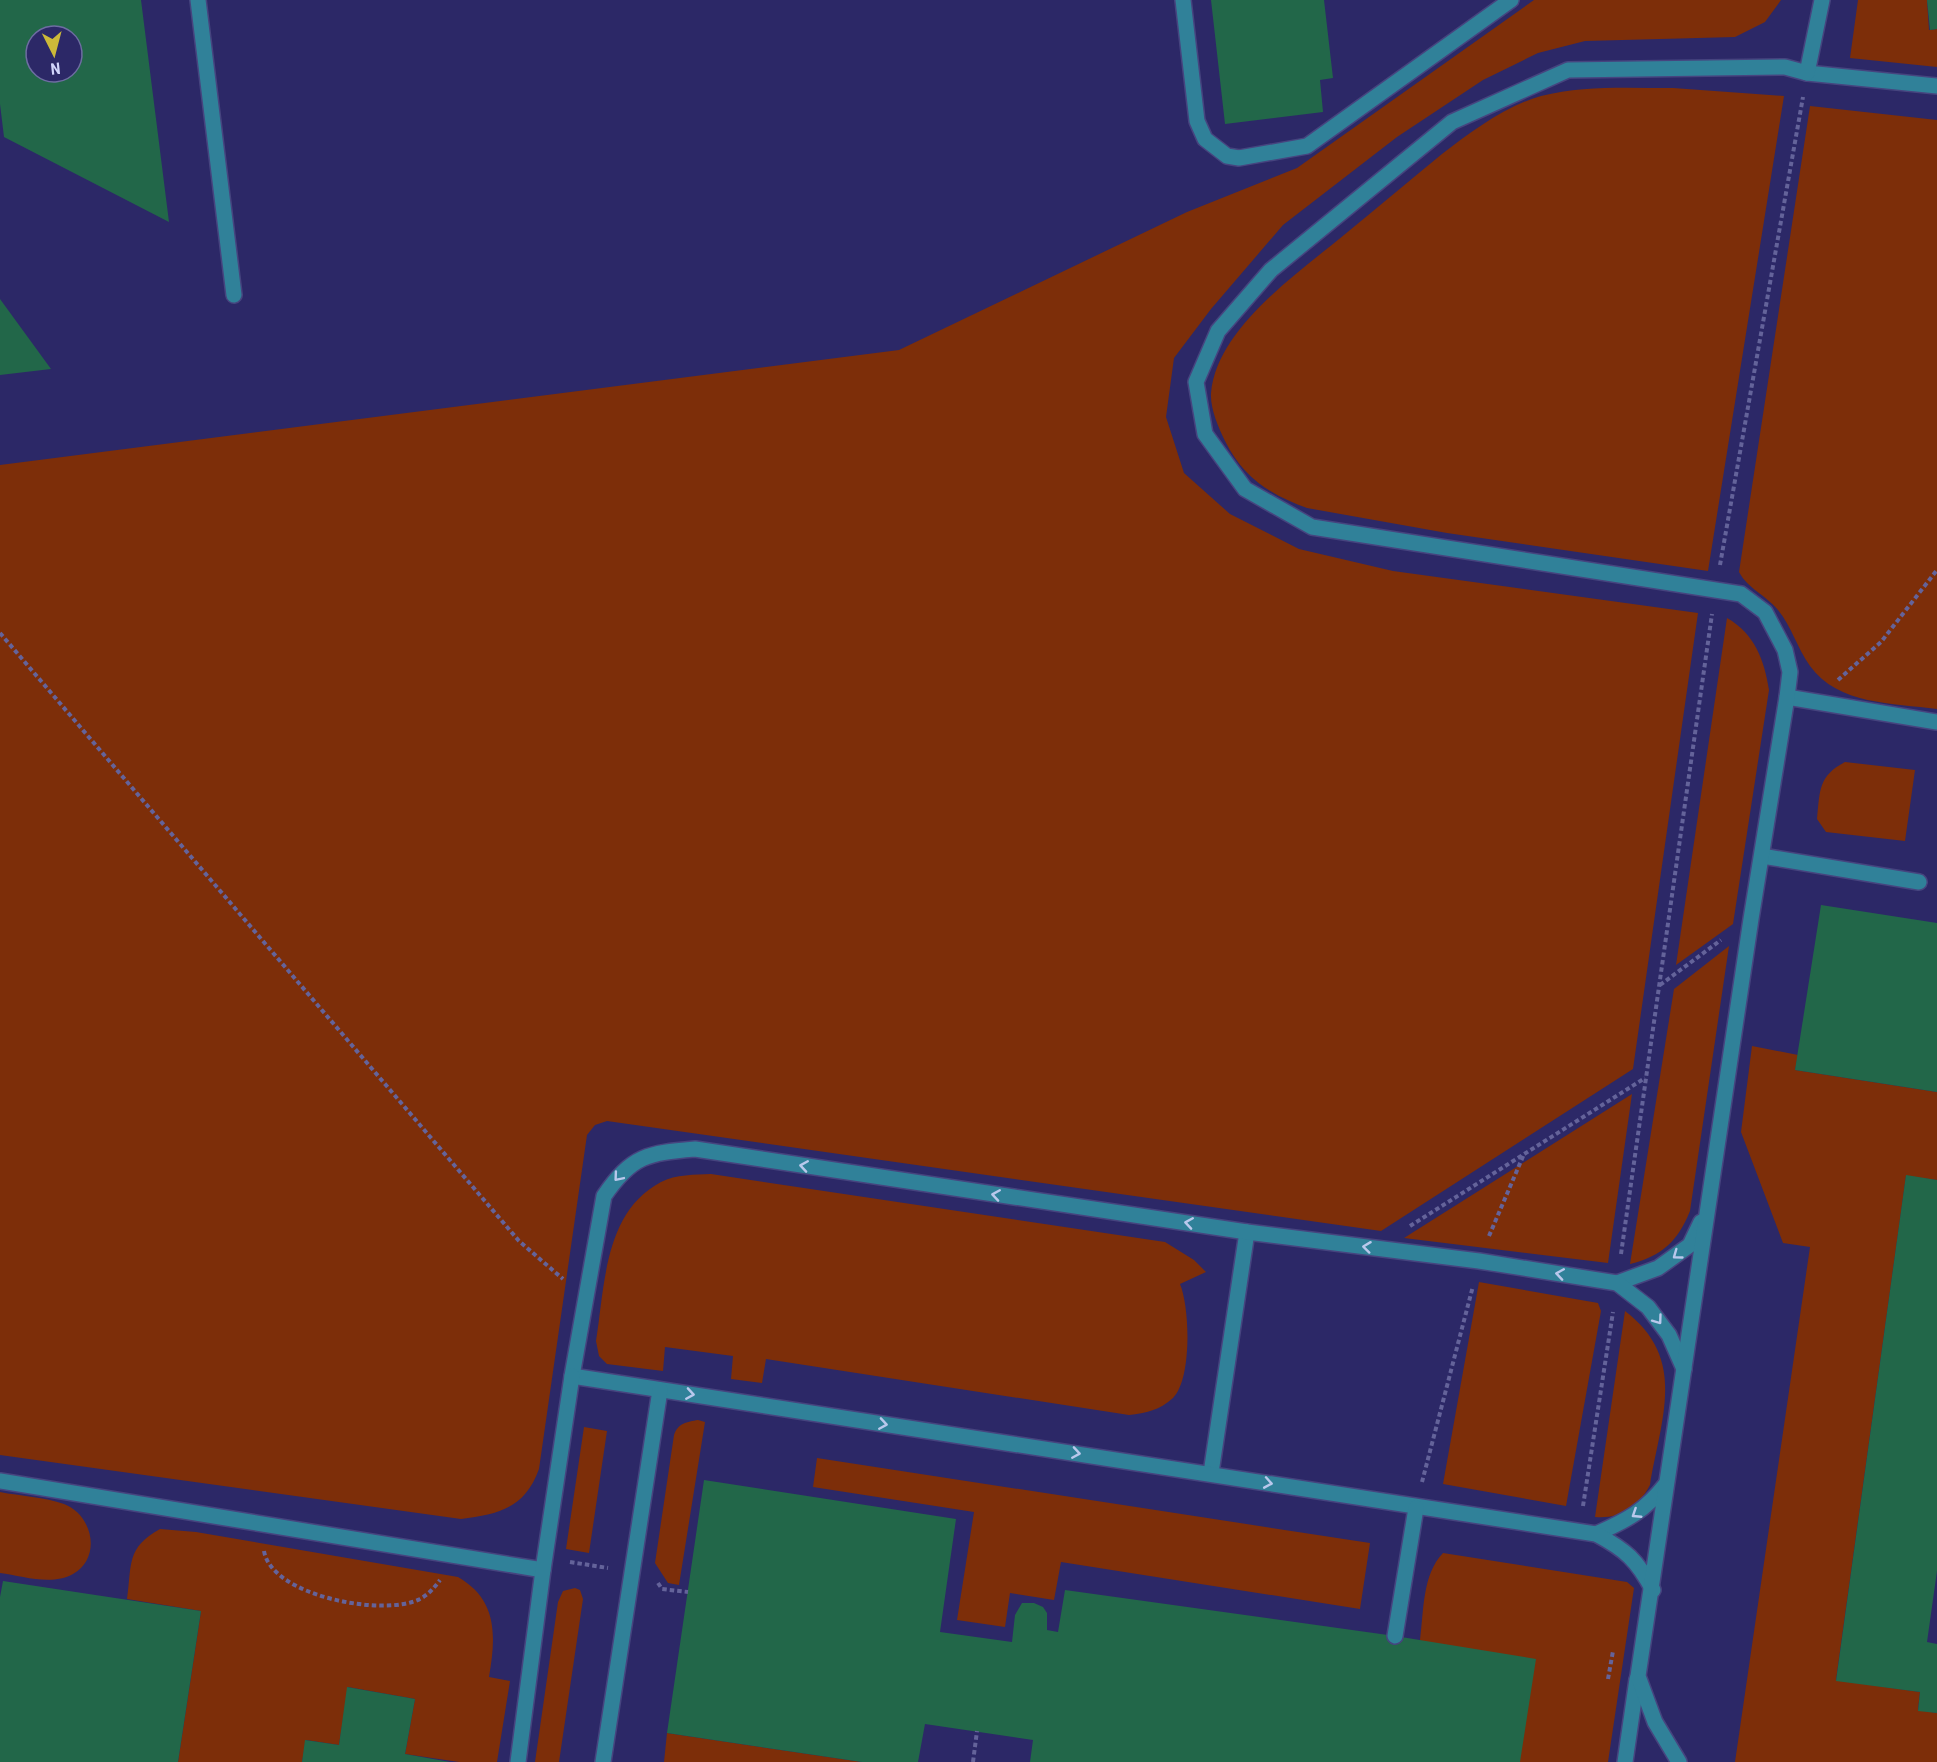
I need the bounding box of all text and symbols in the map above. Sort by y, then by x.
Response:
north arrow [24,24,84,84]
text: N [50,58,61,78]
one-way arrow [799,1160,808,1172]
one-way arrow [614,1170,625,1181]
one-way arrow [992,1189,1001,1201]
one-way arrow [1185,1218,1194,1230]
one-way arrow [1362,1241,1371,1254]
one-way arrow [1672,1247,1683,1258]
one-way arrow [1555,1268,1565,1281]
one-way arrow [1651,1314,1662,1325]
one-way arrow [686,1388,695,1400]
one-way arrow [878,1417,888,1429]
one-way arrow [1071,1446,1080,1458]
one-way arrow [1263,1476,1273,1489]
one-way arrow [1632,1507,1643,1518]

